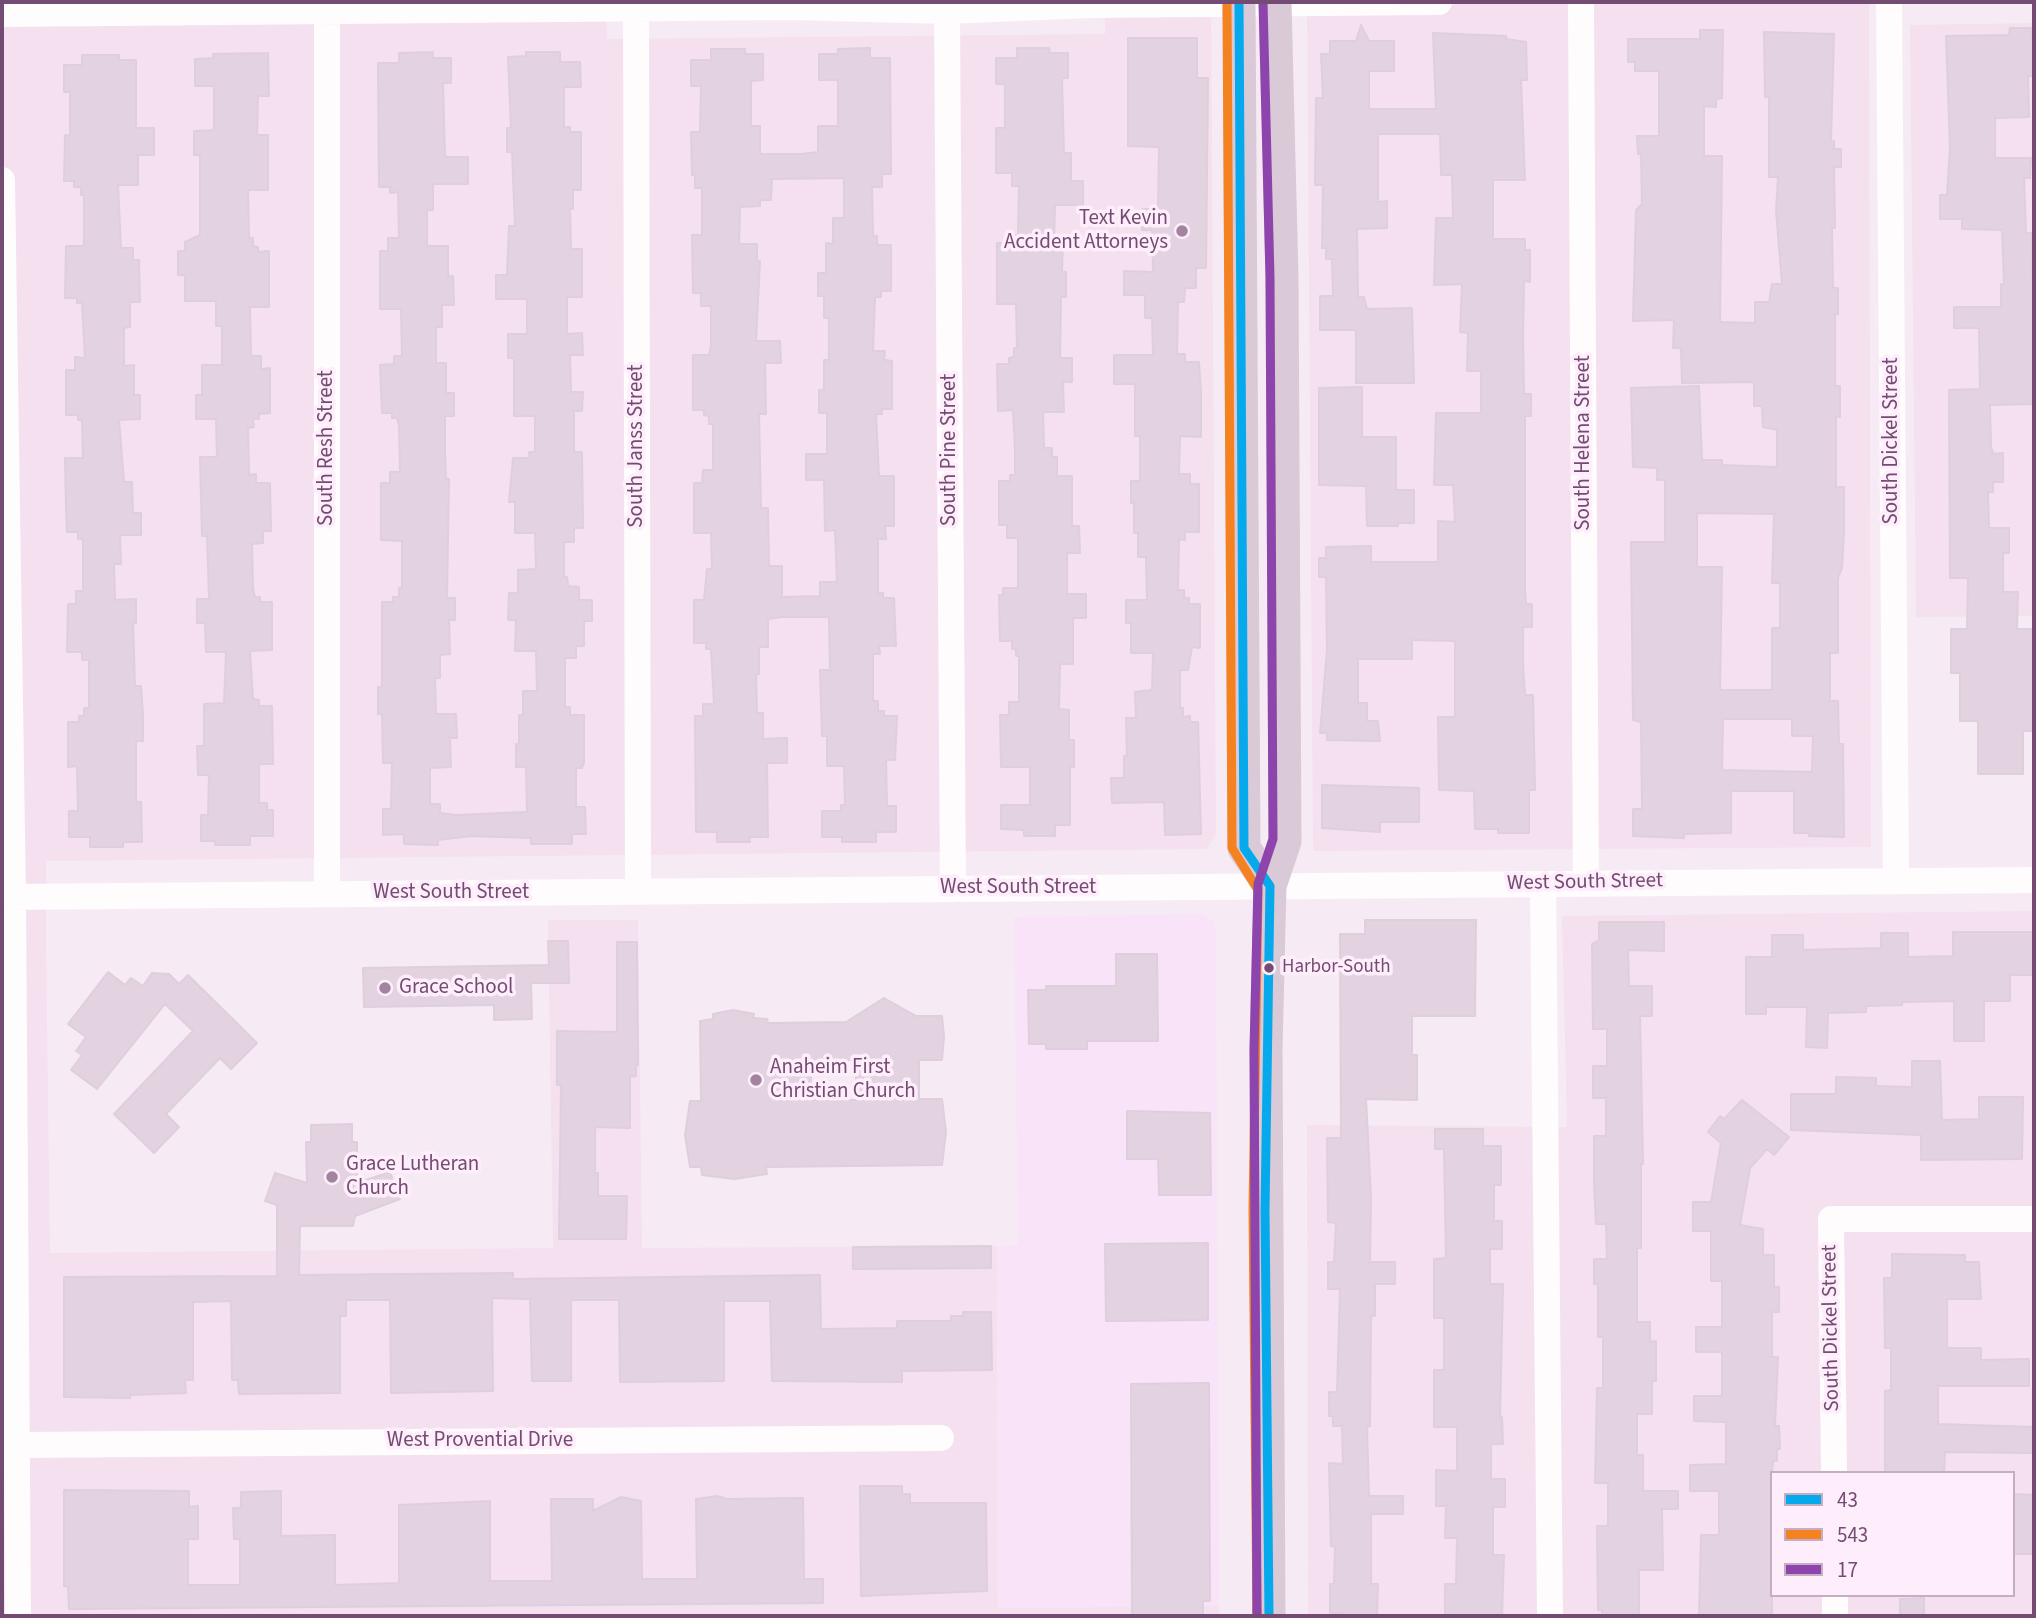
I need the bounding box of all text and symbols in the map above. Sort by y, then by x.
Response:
place label: Text Kevin Accident Attorneys [1004,206,1168,256]
marker: Text Kevin Accident Attorneys [1174,223,1190,239]
street label: South Helena Street [1571,355,1597,531]
street label: South Dickel Street [1879,358,1905,524]
street label: South Janss Street [624,364,650,528]
street label: South Resh Street [314,370,340,526]
street label: South Pine Street [937,374,963,526]
street label: West South Street [1507,869,1663,897]
street label: West South Street [940,875,1096,901]
street label: West South Street [373,880,529,906]
place label: Harbor-South [1282,957,1391,979]
marker: Harbor-South [1262,961,1276,975]
place label: Grace School [399,975,513,1001]
marker: Grace School [377,980,393,996]
place label: Anaheim First Christian Church [770,1055,916,1105]
marker: Anaheim First Christian Church [748,1072,764,1088]
place label: Grace Lutheran Church [346,1152,479,1202]
marker: Grace Lutheran Church [324,1169,340,1185]
street label: South Dickel Street [1818,1244,1846,1412]
street label: West Provential Drive [387,1428,573,1454]
legend [1770,1471,2015,1597]
text: 43 [1837,1485,1858,1515]
text: 543 [1837,1520,1868,1550]
text: 17 [1837,1555,1858,1585]

